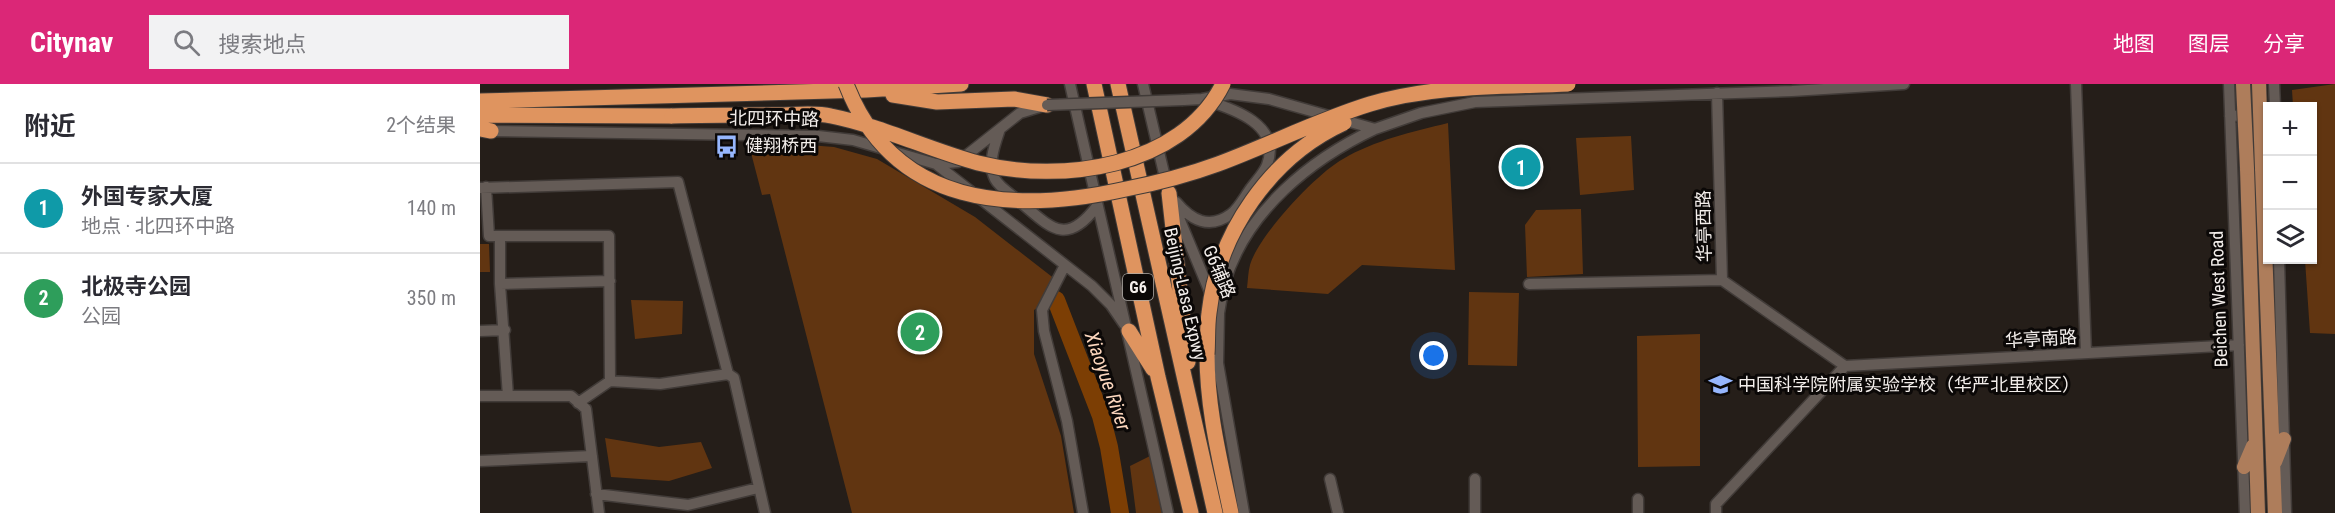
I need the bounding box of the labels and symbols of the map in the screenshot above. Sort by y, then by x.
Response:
street label: 北四环中路 [729,107,819,130]
bus stop icon: 健翔桥西 [714,133,740,159]
place label: 健翔桥西 [745,135,817,156]
pin: 1 [1502,144,1540,190]
street label: 华亭西路 [1692,190,1715,262]
street label: Beijing-Lasa Expwy [1160,225,1211,363]
street label: Beichen West Road [2206,231,2231,368]
street label: G6辅路 [1199,242,1240,301]
road number: G6 [1123,274,1153,300]
pin: 2 [900,310,940,354]
street label: 华亭南路 [2004,326,2077,351]
water label: Xiaoyue River [1080,327,1136,435]
your location [1419,341,1448,370]
school or university icon: 中国科学院附属实验学校（华严北里校区） [1707,372,1733,398]
place label: 中国科学院附属实验学校（华严北里校区） [1738,374,2080,395]

